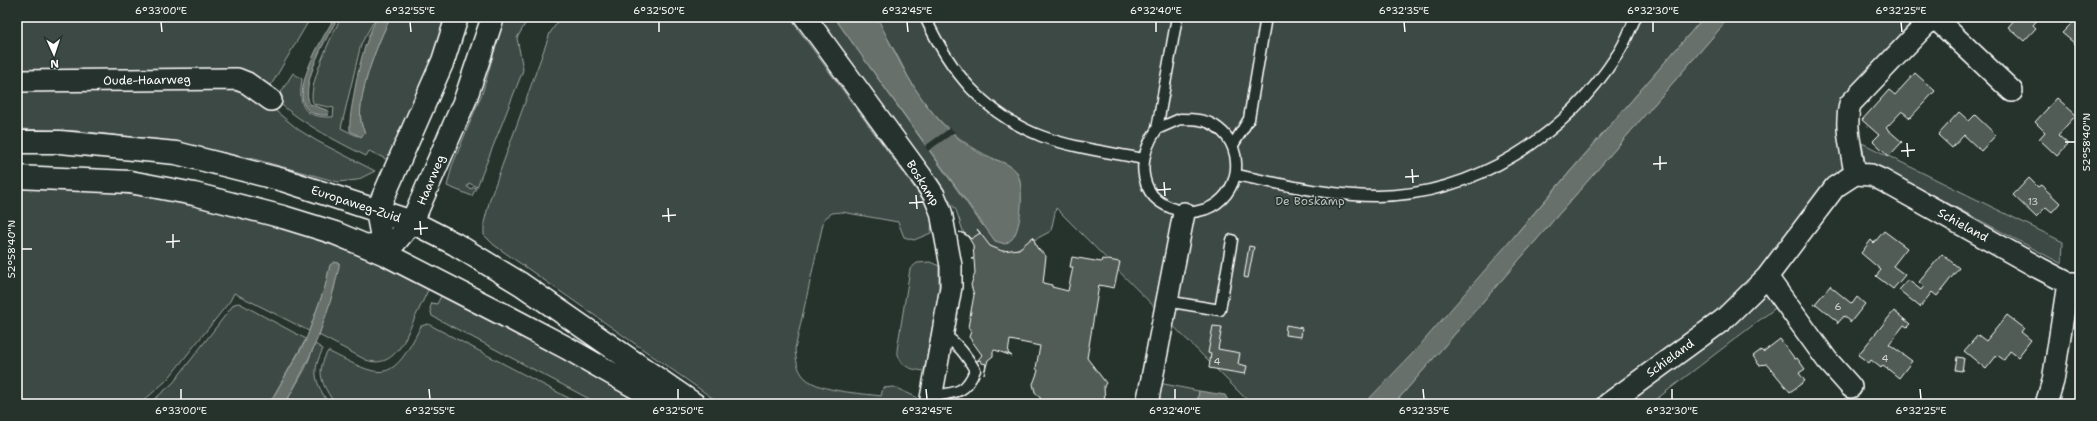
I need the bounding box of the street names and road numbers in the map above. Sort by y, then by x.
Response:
street label: Oude-Haarweg [103,71,191,89]
street label: Haarweg [413,152,449,208]
street label: Boskamp [903,157,943,209]
street label: Europaweg-Zuid [309,182,403,226]
street label: Schieland [1935,205,1991,246]
street label: Schieland [1643,335,1697,381]

